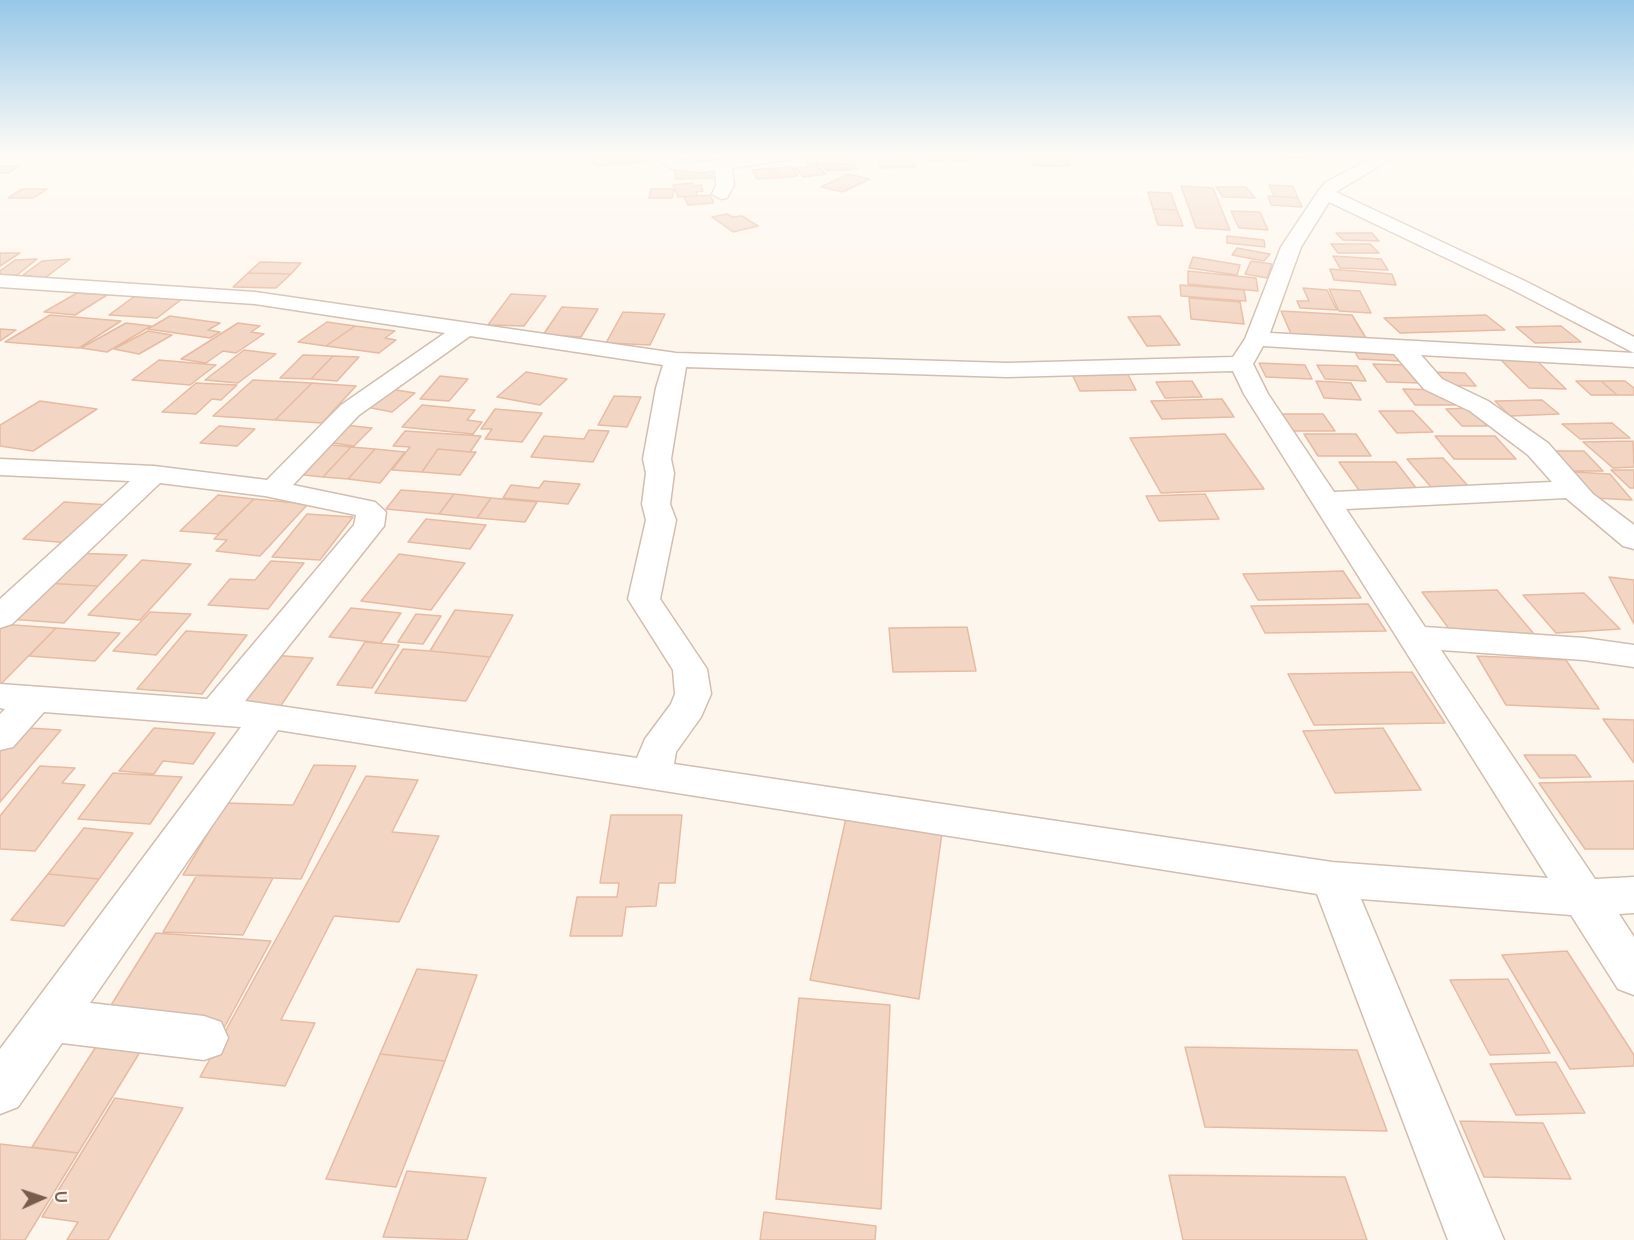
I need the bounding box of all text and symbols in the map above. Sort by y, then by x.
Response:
north arrow [12,1168,72,1228]
text: U [51,1191,70,1204]

